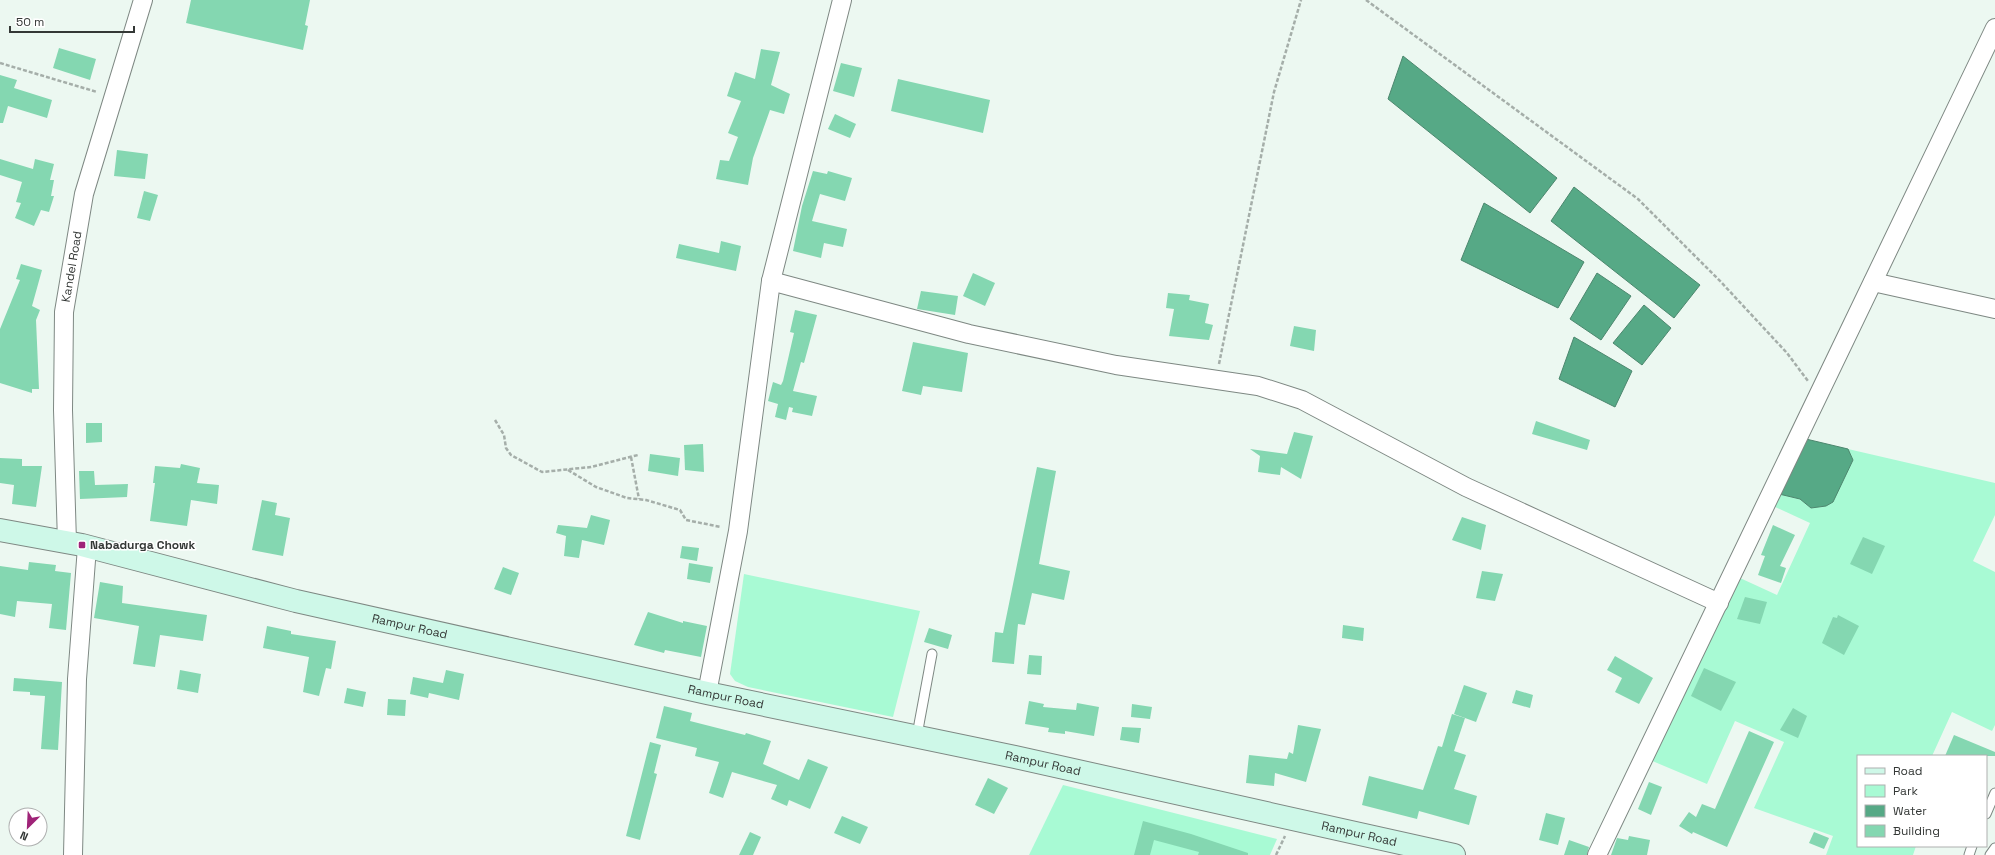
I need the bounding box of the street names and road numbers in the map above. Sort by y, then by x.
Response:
street label: Kandel Road [58,230,86,304]
street label: Rampur Road [370,610,449,643]
street label: Rampur Road [686,681,765,713]
street label: Rampur Road [1004,747,1082,779]
street label: Rampur Road [1320,818,1399,850]

